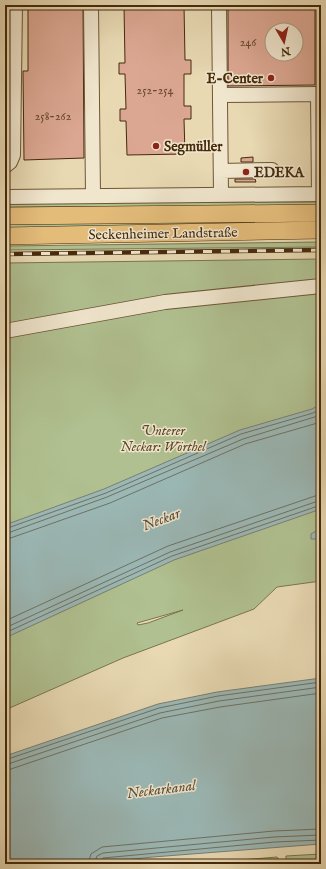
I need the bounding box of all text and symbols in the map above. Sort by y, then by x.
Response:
north arrow [264,22,304,62]
house number: 246 [240,35,257,50]
text: N [279,43,292,59]
place label: E-Center [207,70,264,88]
marker: E-Center [266,73,276,83]
house number: 252-254 [137,83,174,98]
house number: 258-262 [35,109,72,124]
place label: Segmüller [164,138,223,156]
marker: Segmüller [151,141,161,151]
place label: EDEKA [254,164,306,182]
marker: EDEKA [241,167,251,177]
street label: Seckenheimer Landstraße [88,224,238,244]
park label: Unterer Neckar: Wörthel [120,422,207,456]
water label: Neckar [139,503,184,535]
water label: Neckarkanal [126,776,198,803]

